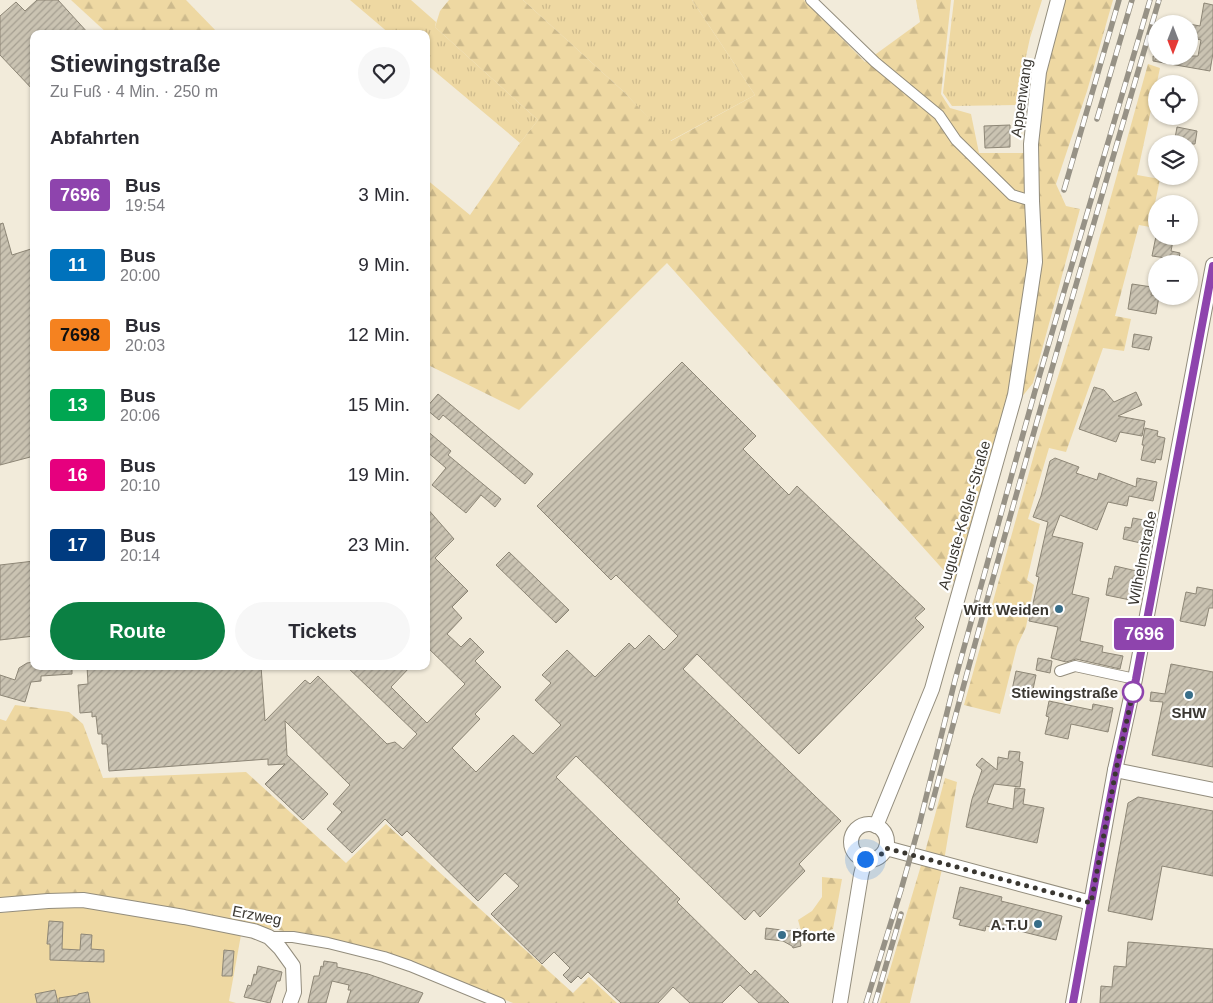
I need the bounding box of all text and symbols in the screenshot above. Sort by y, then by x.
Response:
north arrow [1148,15,1198,65]
map controls [1148,15,1198,305]
button: heart [358,47,410,99]
text: Stiewingstraße [50,50,221,77]
street label: Appenwang [1007,58,1035,138]
button: locate [1148,75,1198,125]
text: Zu Fuß · 4 Min. · 250 m [50,83,218,100]
text: Abfahrten [50,127,140,148]
button: layers [1148,135,1198,185]
text: Bus [125,175,161,196]
text: 3 Min. [358,184,410,205]
text: 7696 [60,185,100,205]
button: + [1148,195,1198,245]
text: 19:54 [125,197,165,214]
text: Bus [120,245,156,266]
text: 9 Min. [358,254,410,275]
text: 11 [68,255,87,275]
button: − [1148,255,1198,305]
text: 20:00 [120,267,160,284]
text: Bus [125,315,161,336]
text: 12 Min. [348,324,410,345]
text: 7698 [60,325,100,345]
text: 20:03 [125,337,165,354]
text: Bus [120,385,156,406]
text: 15 Min. [348,394,410,415]
text: 13 [67,395,88,415]
text: 20:06 [120,407,160,424]
street label: Auguste-Keßler-Straße [935,439,993,591]
text: Bus [120,455,156,476]
text: 19 Min. [348,464,410,485]
text: 16 [67,465,88,485]
text: 20:10 [120,477,160,494]
street label: Wilhelmstraße [1125,509,1159,607]
text: Bus [120,525,156,546]
text: 23 Min. [348,534,410,555]
text: 17 [67,535,88,555]
text: 20:14 [120,547,160,564]
place label: Witt Weiden [964,601,1049,618]
button: Route [50,602,225,660]
button: Tickets [235,602,410,660]
marker: Witt Weiden [1053,603,1065,615]
line badge: 7696 [1109,618,1179,650]
text: 7696 [1124,624,1164,644]
marker: Stiewingstraße [1122,681,1144,703]
place label: Stiewingstraße [1011,684,1118,701]
marker: SHW [1183,689,1195,701]
place label: SHW [1172,704,1207,721]
your location [853,847,878,872]
street label: Erzweg [231,902,283,928]
place label: A.T.U [991,916,1028,933]
marker: A.T.U [1032,918,1044,930]
place label: Pforte [792,927,835,944]
marker: Pforte [776,929,788,941]

